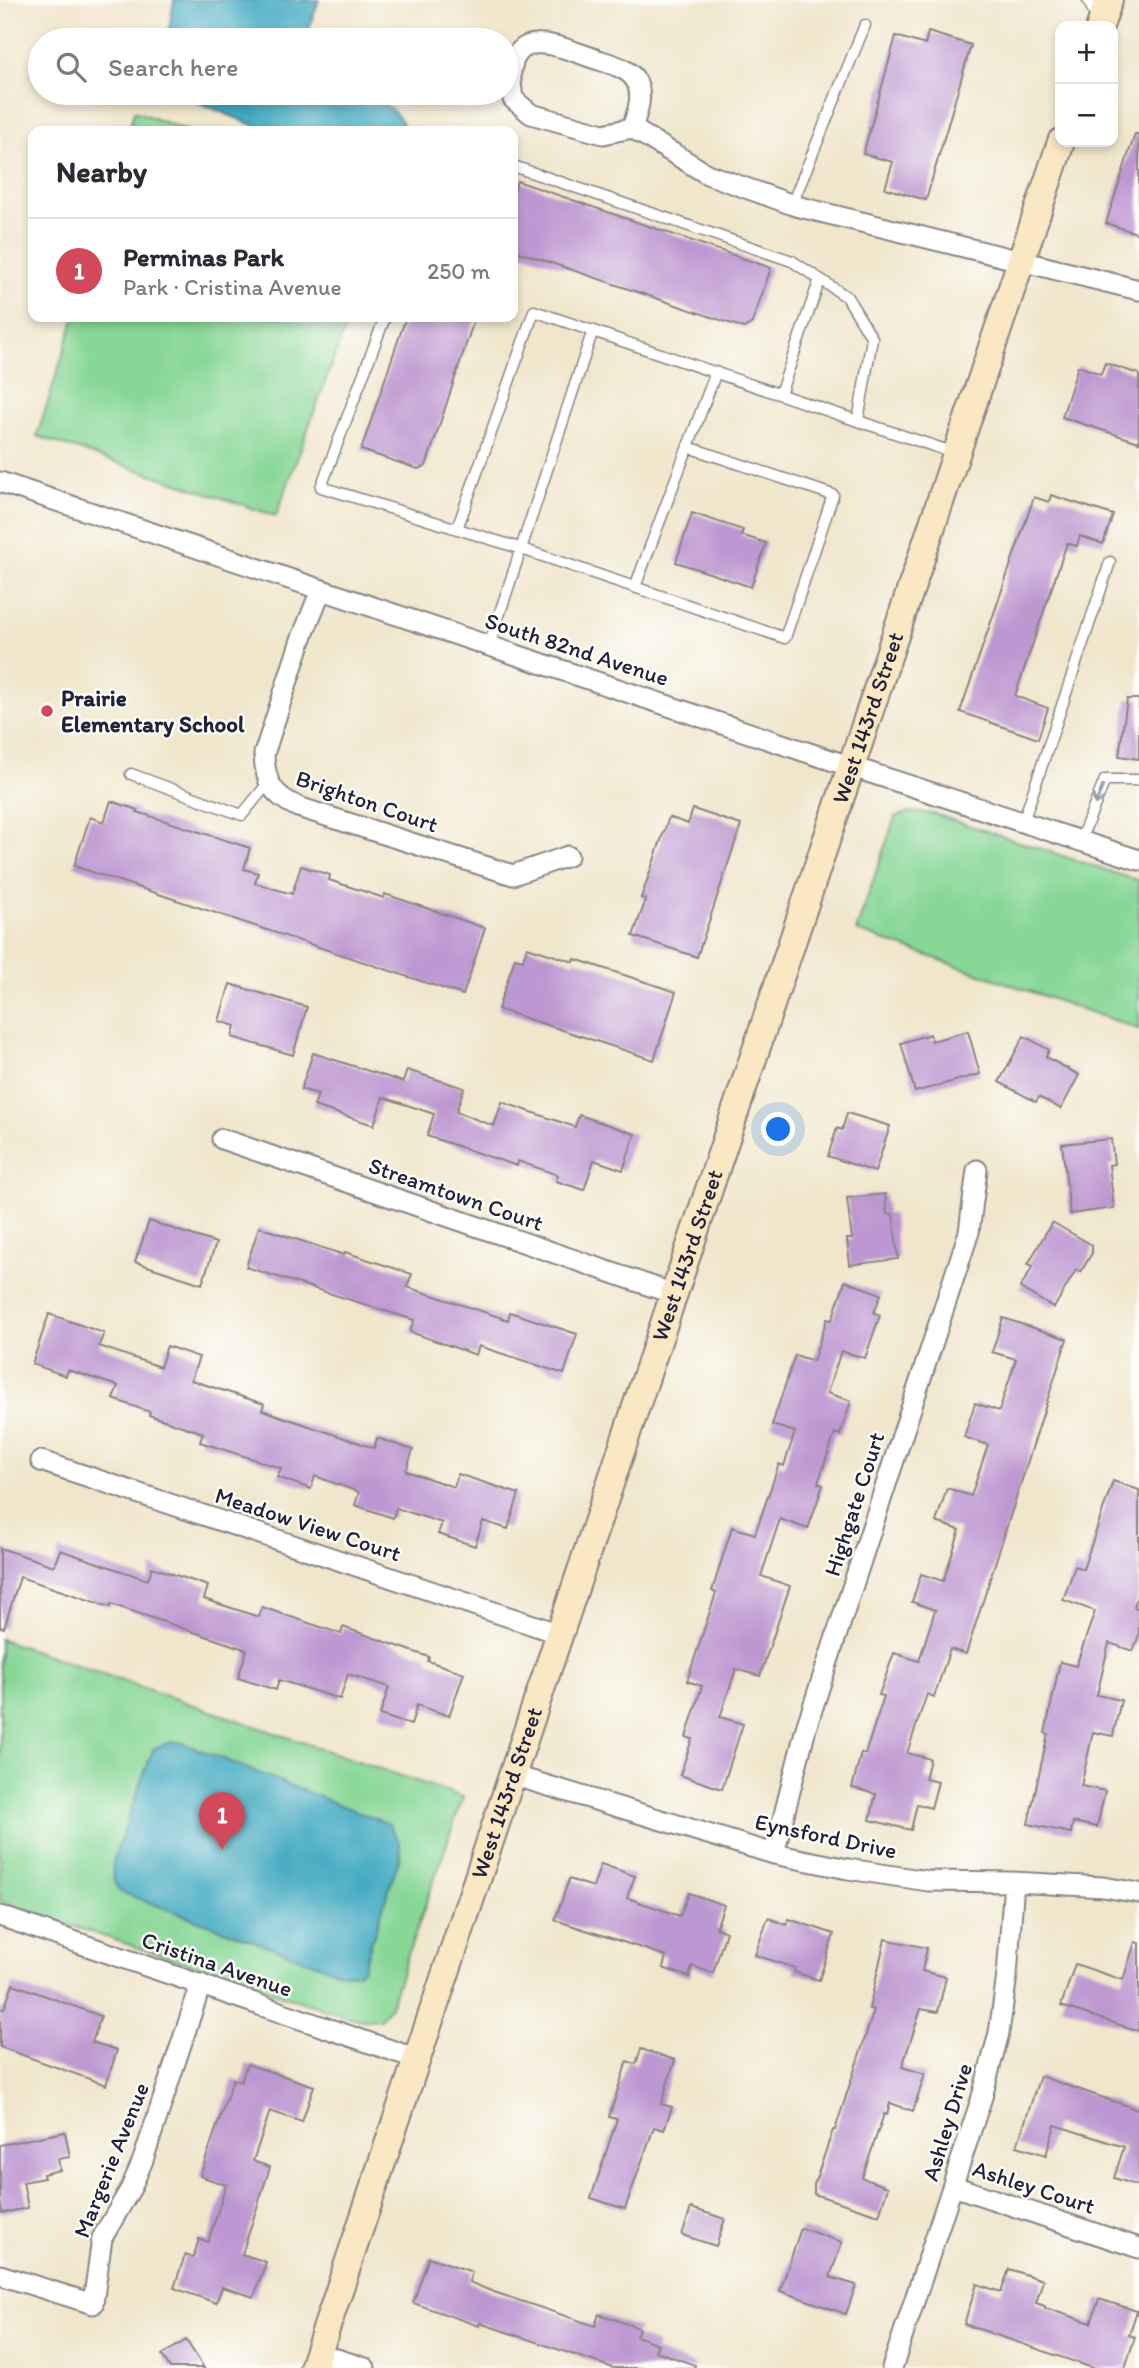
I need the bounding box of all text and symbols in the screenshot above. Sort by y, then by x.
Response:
map controls [1055,21,1118,147]
button: + [1055,21,1118,84]
search box [28,28,518,105]
icon: search [52,48,90,86]
text: Search here [108,51,238,83]
button: − [1055,84,1118,147]
text: Nearby [56,153,147,190]
text: Perminas Park [123,241,284,273]
text: 1 [74,257,84,285]
text: 250 m [427,257,490,285]
text: Park · Cristina Avenue [123,273,342,301]
street label: South 82nd Avenue [482,606,672,692]
street label: West 143rd Street [826,628,909,807]
place label: Prairie Elementary School [61,684,245,738]
marker: Prairie Elementary School [39,703,55,719]
street label: Brighton Court [292,764,442,838]
one-way arrow [1092,784,1105,805]
your location [761,1112,795,1146]
street label: Streamtown Court [365,1151,547,1237]
street label: West 143rd Street [645,1166,729,1345]
street label: Highgate Court [818,1428,891,1580]
street label: Meadow View Court [212,1481,405,1567]
street label: West 143rd Street [465,1703,548,1882]
pin: 1 [199,1792,245,1850]
street label: Eynsford Drive [752,1807,900,1865]
street label: Cristina Avenue [138,1925,296,2003]
street label: Ashley Drive [916,2060,978,2184]
street label: Margerie Avenue [67,2078,155,2242]
street label: Ashley Court [969,2154,1099,2220]

